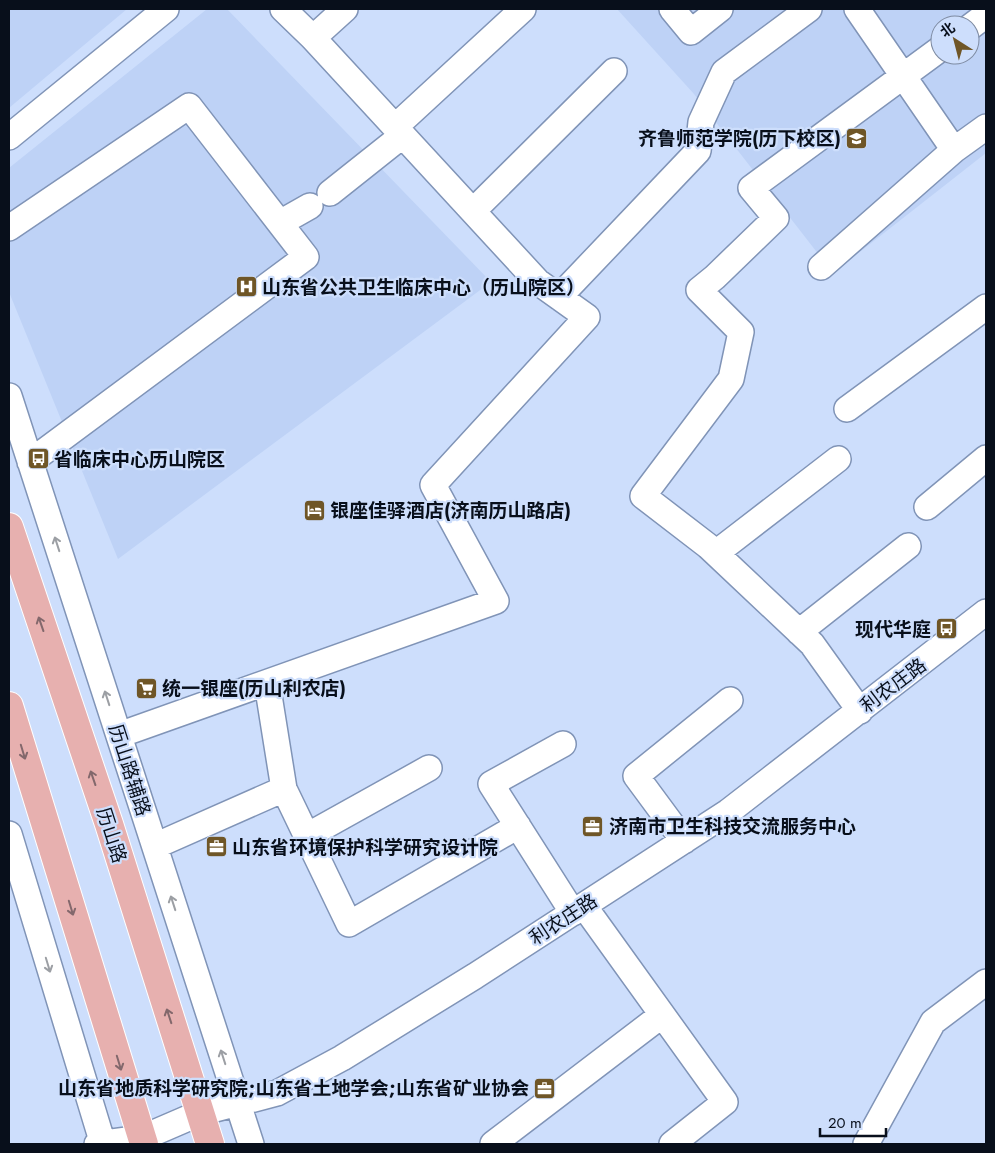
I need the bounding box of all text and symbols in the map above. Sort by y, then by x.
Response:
north arrow [930,15,980,65]
text: 北 [936,17,959,42]
place label: 齐鲁师范学院(历下校区) [638,125,841,152]
school or university icon: 齐鲁师范学院(历下校区) [845,126,869,150]
place label: 山东省公共卫生临床中心（历山院区） [262,274,585,301]
hospital icon: 山东省公共卫生临床中心（历山院区） [234,275,258,299]
place label: 省临床中心历山院区 [54,446,225,473]
bus stop icon: 省临床中心历山院区 [26,447,50,471]
place label: 银座佳驿酒店(济南历山路店) [330,497,571,524]
hotel icon: 银座佳驿酒店(济南历山路店) [302,498,326,522]
one-way arrow [51,536,61,552]
one-way arrow [36,616,46,632]
place label: 现代华庭 [855,616,931,643]
bus stop icon: 现代华庭 [935,617,959,641]
street label: 利农庄路 [855,652,932,719]
place label: 统一银座(历山利农店) [162,675,346,702]
supermarket icon: 统一银座(历山利农店) [134,676,158,700]
one-way arrow [101,691,111,707]
street label: 历山路辅路 [102,721,157,820]
one-way arrow [19,744,29,760]
one-way arrow [88,771,97,786]
street label: 历山路 [90,804,133,866]
place label: 济南市卫生科技交流服务中心 [609,813,856,840]
office icon: 济南市卫生科技交流服务中心 [581,814,605,838]
place label: 山东省环境保护科学研究设计院 [232,834,498,861]
office icon: 山东省环境保护科学研究设计院 [204,835,228,859]
street label: 利农庄路 [524,887,603,951]
one-way arrow [168,896,177,911]
one-way arrow [66,899,76,915]
one-way arrow [44,956,54,972]
one-way arrow [164,1009,173,1025]
one-way arrow [218,1050,227,1066]
one-way arrow [114,1054,124,1070]
place label: 山东省地质科学研究院;山东省土地学会;山东省矿业协会 [58,1075,529,1102]
office icon: 山东省地质科学研究院;山东省土地学会;山东省矿业协会 [533,1076,557,1100]
scale bar [820,1106,886,1138]
text: 20 m [828,1112,862,1134]

